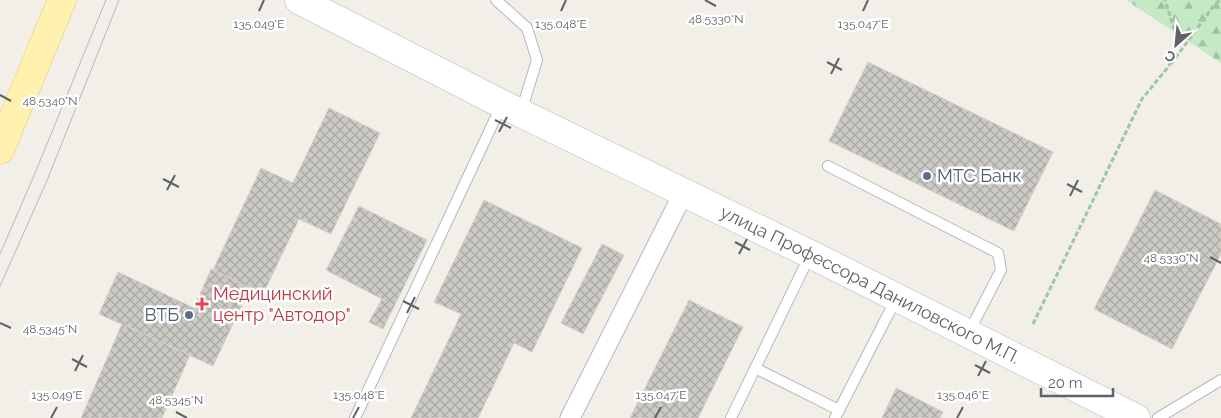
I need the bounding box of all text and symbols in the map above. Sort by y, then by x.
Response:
text: 48.5330°N [689,12,743,26]
text: 135.049°E [233,17,285,31]
text: 135.048°E [535,17,587,31]
text: 135.047°E [837,17,889,31]
north arrow [1151,20,1201,70]
text: С [1162,47,1178,66]
text: 48.5340°N [23,94,78,108]
place label: МТС Банк [937,165,1022,186]
marker: МТС Банк [921,170,933,182]
street label: улица Профессора Даниловского М.П. [717,201,1023,368]
text: 48.5330°N [1144,251,1198,265]
place label: Медицинский центр "Автодор" [213,283,351,325]
marker: Медицинский центр "Автодор" [195,297,209,311]
place label: ВТБ [144,304,179,325]
marker: ВТБ [183,309,195,321]
text: 48.5345°N [23,322,77,336]
scale bar [1041,366,1114,398]
text: 20 m [1048,374,1083,392]
text: 135.049°E [31,388,83,402]
text: 135.048°E [333,388,385,402]
text: 135.047°E [635,388,687,402]
text: 135.046°E [937,388,989,402]
text: 48.5345°N [149,393,203,407]

